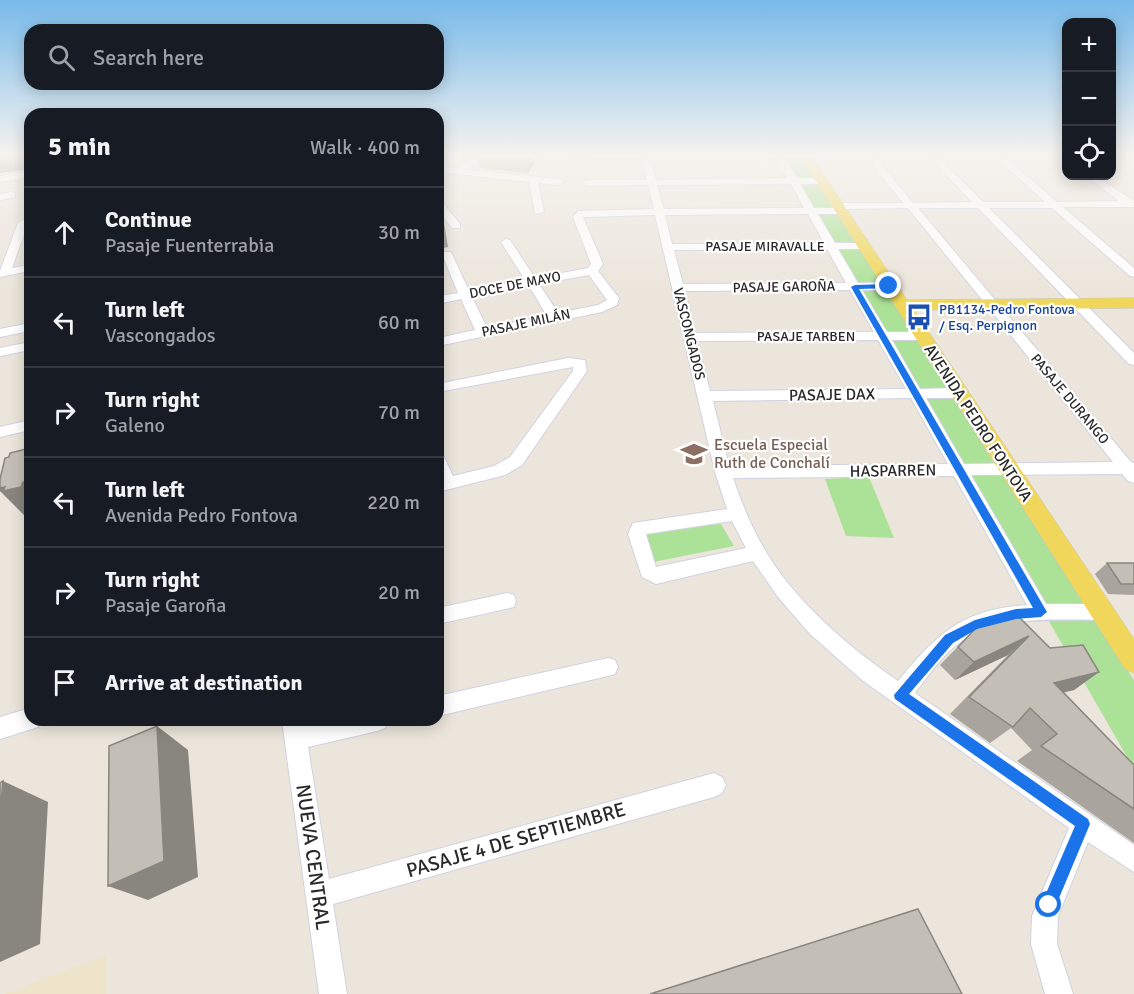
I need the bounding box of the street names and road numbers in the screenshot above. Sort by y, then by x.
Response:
street label: PASAJE MIRAVALLE [705,238,825,255]
street label: DOCE DE MAYO [468,268,562,302]
street label: PASAJE GAROÑA [733,278,836,296]
street label: VASCONGADOS [669,286,709,382]
street label: PASAJE MILÁN [480,305,572,341]
street label: PASAJE TARBEN [757,328,855,345]
street label: AVENIDA PEDRO FONTOVA [920,340,1037,506]
street label: PASAJE DURANGO [1027,350,1113,448]
street label: PASAJE DAX [789,384,876,406]
street label: HASPARREN [850,460,936,482]
street label: NUEVA CENTRAL [290,783,336,931]
street label: PASAJE 4 DE SEPTIEMBRE [403,797,629,883]

